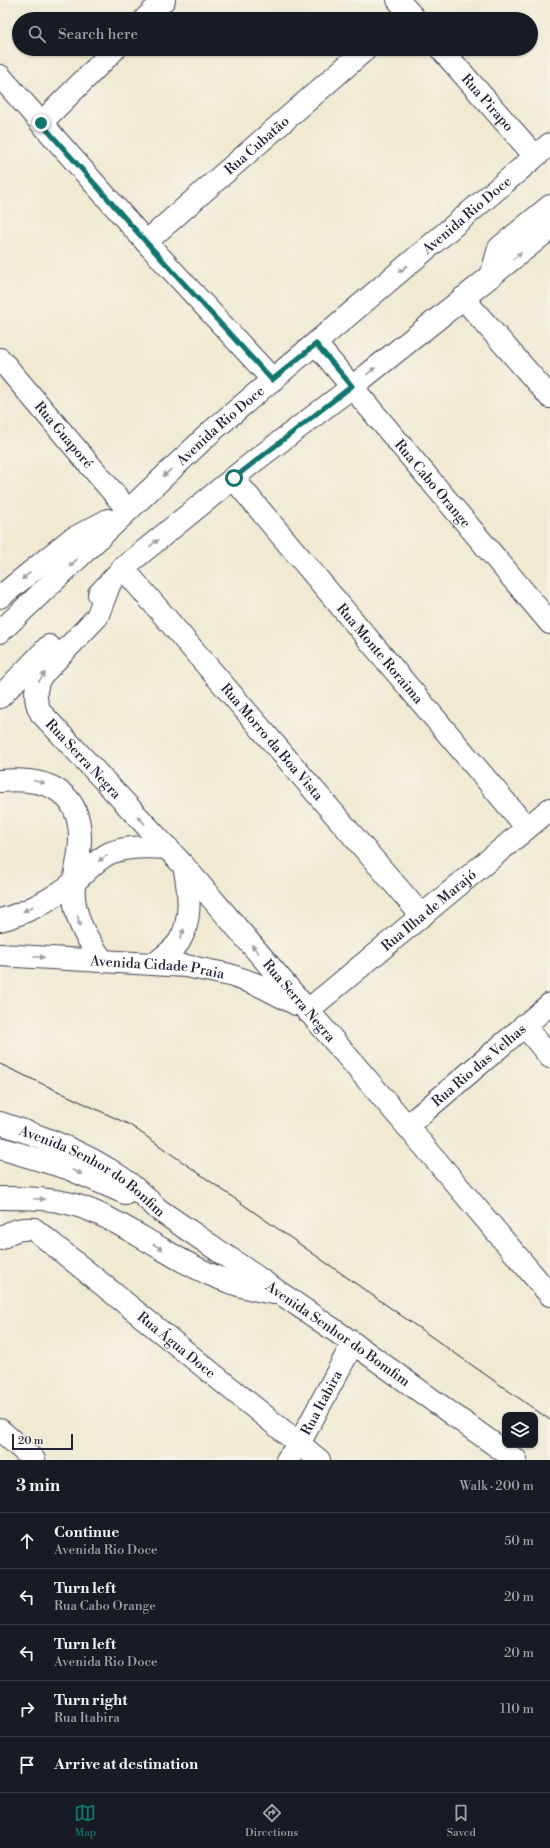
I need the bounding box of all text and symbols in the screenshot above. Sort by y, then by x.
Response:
search box [12,12,538,56]
icon: search [26,23,48,45]
text: Search here [58,25,138,44]
street label: Rua Pirapo [457,70,517,136]
street label: Rua Cubatão [221,112,293,179]
route end [32,114,50,132]
street label: Avenida Rio Doce [418,173,516,259]
one-way arrow [511,251,522,260]
one-way arrow [399,264,408,273]
one-way arrow [366,367,377,376]
street label: Avenida Rio Doce [172,382,269,471]
street label: Rua Guaporé [30,398,97,472]
street label: Rua Cabo Orange [390,436,474,532]
one-way arrow [162,468,172,478]
route start [225,469,243,487]
one-way arrow [148,539,159,548]
one-way arrow [68,558,78,567]
one-way arrow [20,572,31,581]
street label: Rua Monte Roraima [332,600,427,709]
one-way arrow [37,671,46,682]
street label: Rua Morro da Boa Vista [216,680,327,805]
street label: Rua Serra Negra [41,716,125,804]
one-way arrow [32,780,45,786]
one-way arrow [136,815,146,825]
one-way arrow [98,854,108,862]
street label: Rua Ilha de Marajó [378,866,480,956]
one-way arrow [22,906,34,913]
one-way arrow [76,915,82,927]
one-way arrow [179,928,185,940]
one-way arrow [250,944,259,954]
street label: Avenida Cidade Praia [89,952,227,984]
one-way arrow [33,954,45,961]
street label: Rua Serra Negra [258,956,340,1047]
street label: Rua Rio das Velhas [428,1020,530,1111]
street label: Avenida Senhor do Bonfim [16,1122,169,1221]
one-way arrow [72,1169,83,1175]
one-way arrow [33,1195,45,1202]
one-way arrow [152,1243,164,1250]
street label: Avenida Senhor do Bomfim [261,1277,413,1391]
street label: Rua Água Doce [133,1308,219,1383]
street label: Rua Itabira [297,1367,347,1439]
map controls [502,1412,538,1448]
button: layers [502,1412,538,1448]
scale bar [12,1432,73,1451]
text: 20 m [18,1434,43,1448]
text: 3 min [16,1475,60,1497]
text: Walk · 200 m [460,1478,534,1494]
text: Continue [54,1523,119,1542]
icon: ahead [16,1530,38,1552]
text: 50 m [504,1533,534,1549]
text: Avenida Rio Doce [54,1542,158,1558]
text: Turn left [54,1579,116,1598]
icon: left [16,1586,38,1608]
text: 20 m [504,1589,534,1605]
text: Rua Cabo Orange [54,1598,156,1614]
text: Turn left [54,1635,116,1654]
icon: left [16,1642,38,1664]
text: 20 m [504,1645,534,1661]
text: Avenida Rio Doce [54,1654,158,1670]
text: Turn right [54,1691,128,1710]
icon: right [16,1698,38,1720]
text: 110 m [500,1701,534,1717]
text: Rua Itabira [54,1710,120,1726]
icon: arrive [16,1754,38,1776]
text: Arrive at destination [54,1755,198,1774]
tab: Map [74,1802,96,1840]
tab: Directions [245,1802,298,1840]
tab: Saved [447,1802,476,1840]

